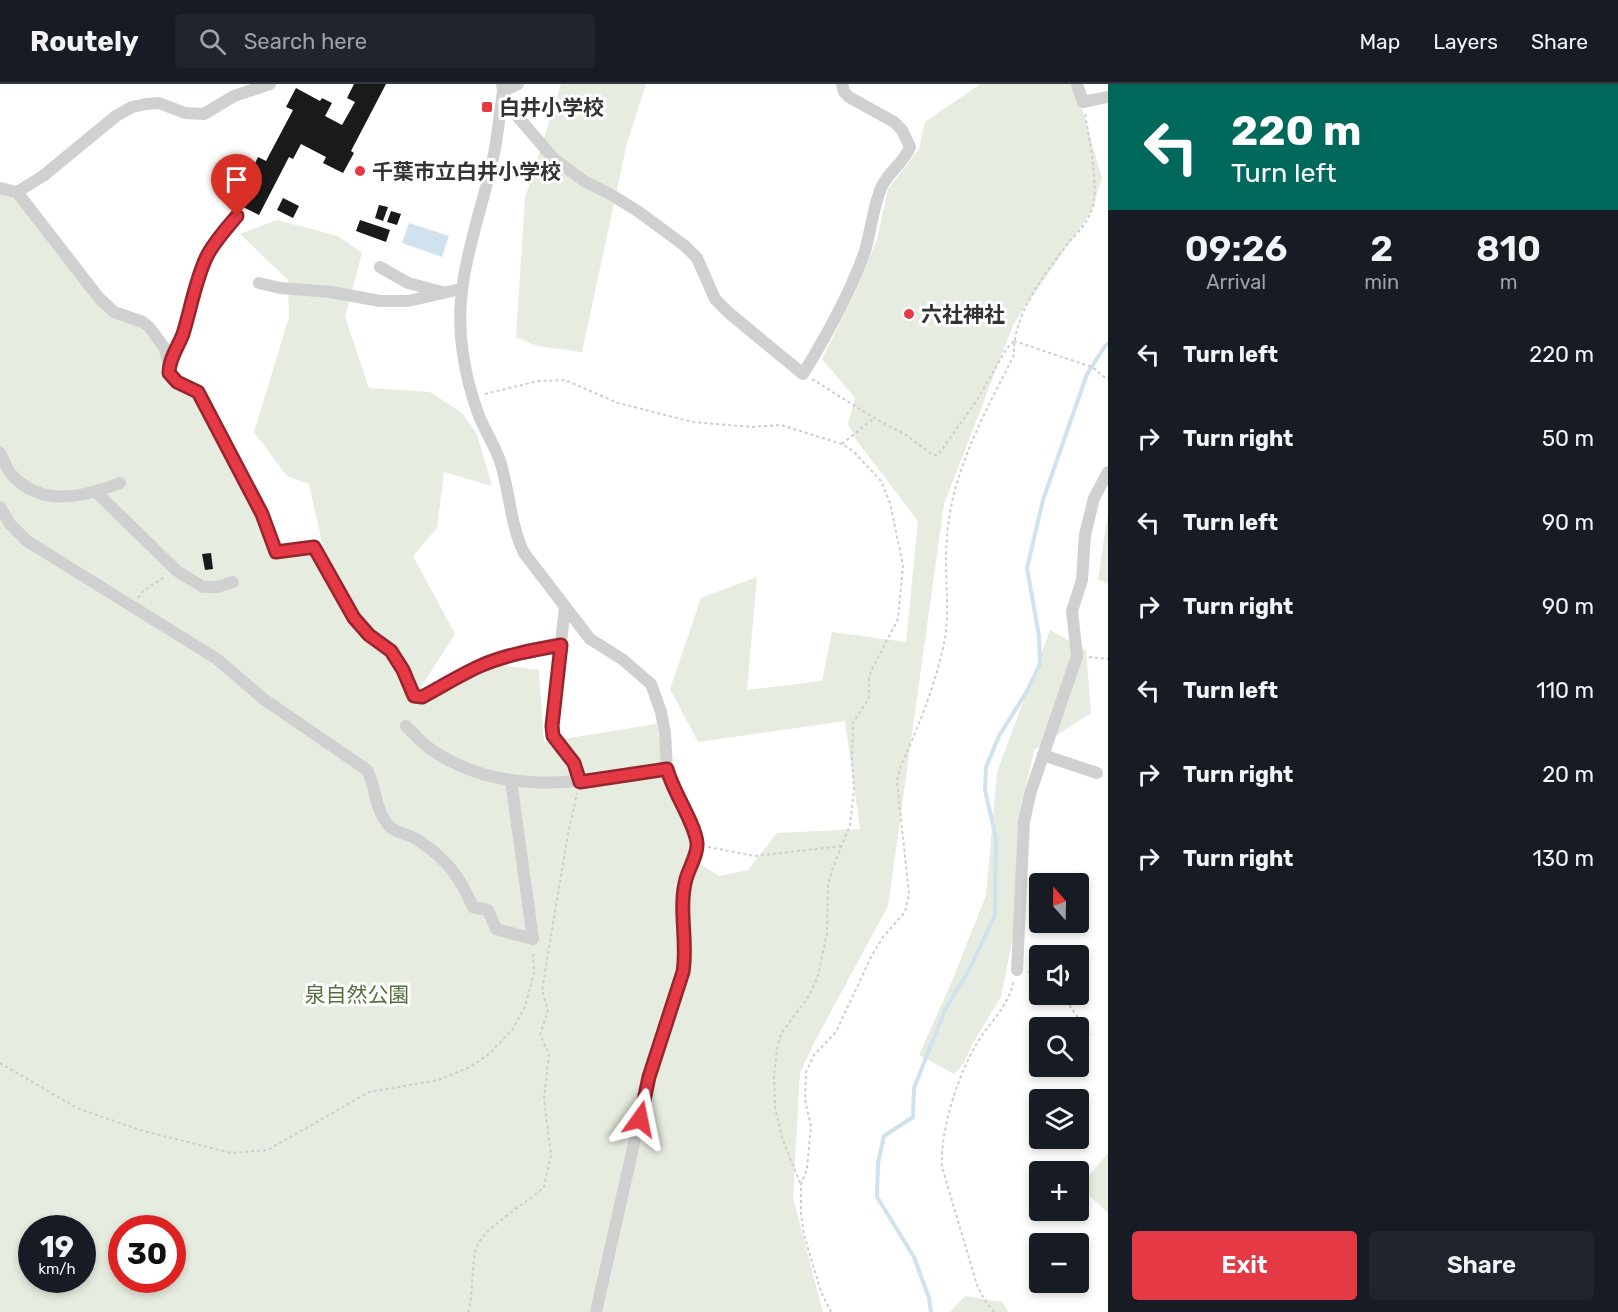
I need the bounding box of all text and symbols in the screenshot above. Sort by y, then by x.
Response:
search box [175,14,595,68]
text: Routely [30,25,139,58]
icon: search [196,25,229,58]
text: Search here [244,28,367,55]
text: Map [1359,29,1400,54]
text: Layers [1433,29,1498,54]
text: Share [1531,29,1588,54]
place label: 白井小学校 [499,95,604,120]
marker: 白井小学校 [480,100,494,114]
text: 220 m [1231,106,1362,156]
icon: left [1132,108,1210,186]
pin [211,154,262,216]
text: Turn left [1231,157,1336,189]
place label: 千葉市立白井小学校 [372,159,561,184]
icon: arrive [220,163,253,196]
marker: 千葉市立白井小学校 [353,164,367,178]
text: 09:26 [1185,227,1288,270]
text: 2 [1370,227,1393,270]
text: 810 [1476,227,1541,270]
text: Arrival [1206,270,1266,294]
text: min [1364,270,1399,294]
text: m [1500,270,1517,294]
place label: 六社神社 [921,302,1005,327]
marker: 六社神社 [902,307,916,321]
icon: left [1132,338,1165,371]
text: Turn left [1183,341,1278,368]
text: 220 m [1529,341,1594,368]
icon: right [1132,422,1165,455]
text: Turn right [1183,425,1293,452]
text: 50 m [1542,425,1594,452]
icon: left [1132,506,1165,539]
text: Turn left [1183,509,1278,536]
text: 90 m [1542,509,1594,536]
icon: right [1132,590,1165,623]
text: Turn right [1183,593,1293,620]
text: 90 m [1542,593,1594,620]
icon: left [1132,674,1165,707]
text: Turn left [1183,677,1278,704]
text: 110 m [1536,677,1594,704]
icon: right [1132,758,1165,791]
text: Turn right [1183,761,1293,788]
text: 20 m [1542,761,1594,788]
icon: right [1132,842,1165,875]
text: Turn right [1183,845,1293,872]
text: 130 m [1532,845,1594,872]
north arrow [1029,873,1089,933]
map controls [1029,873,1089,1293]
button: sound [1029,945,1089,1005]
park label: 泉自然公園 [305,982,410,1007]
button: search [1029,1017,1089,1077]
position arrow [608,1087,672,1151]
button: layers [1029,1089,1089,1149]
button: + [1029,1161,1089,1221]
speed limit sign: 30 [108,1215,186,1293]
text: 19 [40,1229,74,1265]
button: Exit [1132,1231,1357,1300]
button: Share [1369,1231,1594,1300]
button: − [1029,1233,1089,1293]
text: km/h [38,1260,76,1278]

